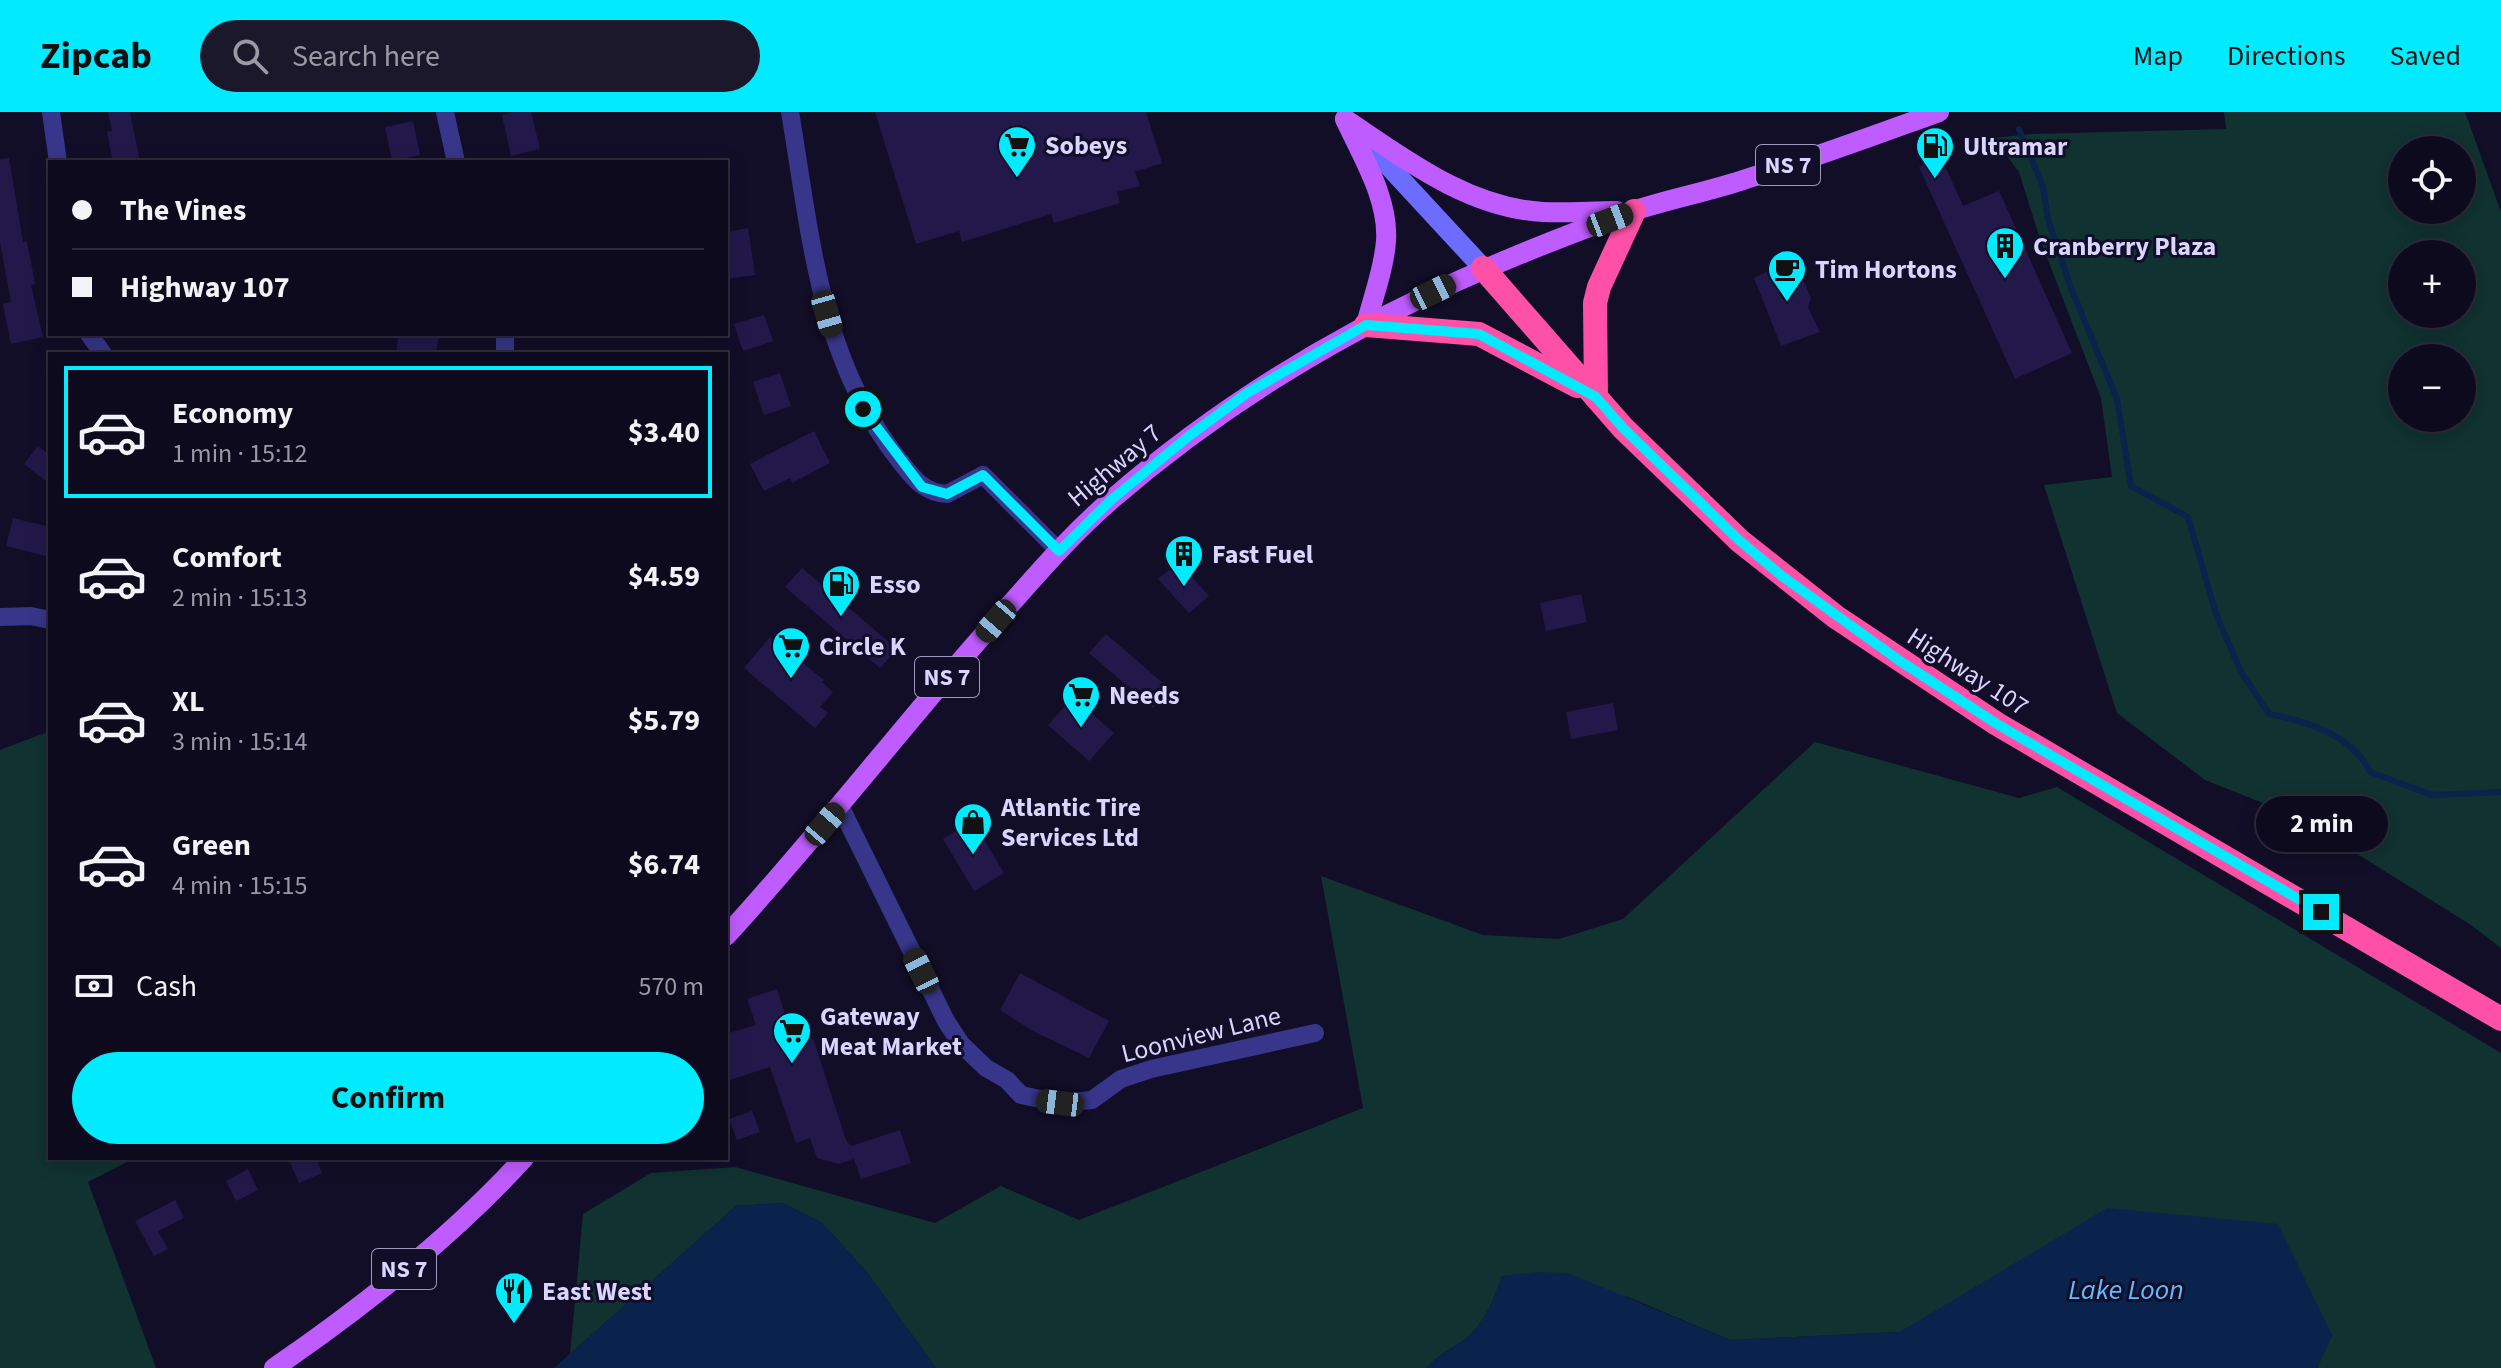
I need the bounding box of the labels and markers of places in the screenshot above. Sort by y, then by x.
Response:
supermarket icon: Sobeys [996,124,1038,179]
fuel station icon: Ultramar [1914,125,1956,180]
place label: Sobeys [1045,127,1127,164]
place label: Ultramar [1963,128,2068,165]
building icon: Cranberry Plaza [1984,225,2026,280]
place label: Cranberry Plaza [2033,228,2216,265]
cafe icon: Tim Hortons [1766,248,1808,303]
place label: Tim Hortons [1815,251,1957,288]
building icon: Fast Fuel [1163,533,1205,588]
place label: Fast Fuel [1212,536,1314,573]
fuel station icon: Esso [820,563,862,618]
place label: Esso [869,566,921,603]
supermarket icon: Circle K [770,625,812,680]
place label: Circle K [819,628,907,665]
supermarket icon: Needs [1060,674,1102,729]
place label: Needs [1109,677,1180,714]
place label: Atlantic Tire Services Ltd [1000,789,1141,856]
shop icon: Atlantic Tire Services Ltd [952,801,994,856]
place label: Gateway Meat Market [820,998,962,1065]
supermarket icon: Gateway Meat Market [771,1010,813,1065]
restaurant icon: East West [493,1270,535,1325]
place label: East West [542,1273,652,1310]

